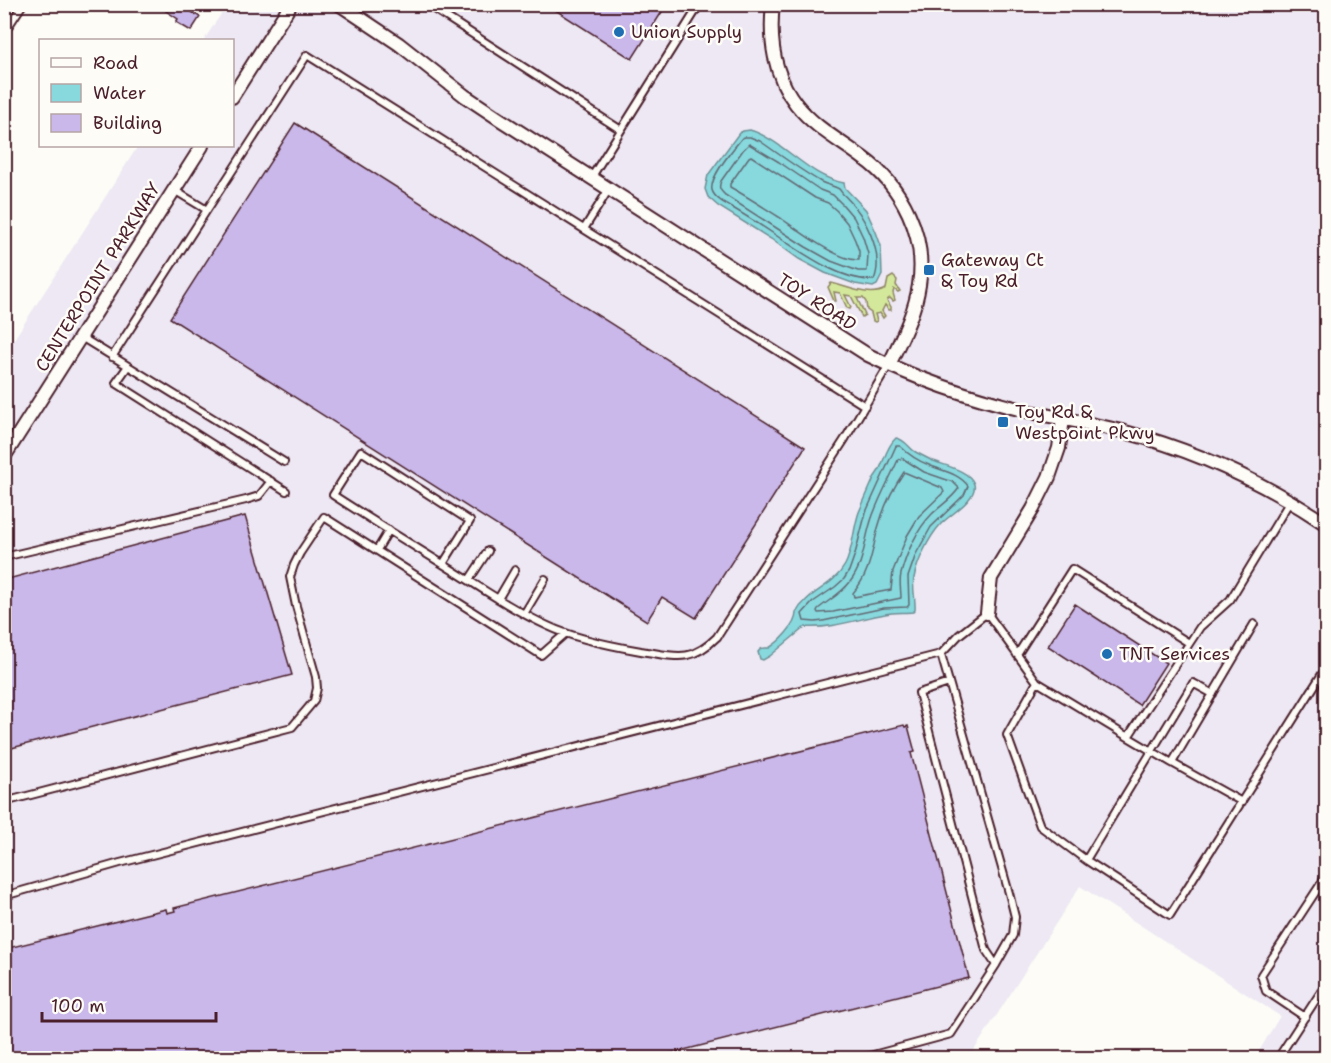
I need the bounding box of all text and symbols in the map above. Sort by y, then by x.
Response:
place label: Union Supply [631,20,742,44]
marker: Union Supply [612,25,626,39]
legend [39,39,234,147]
text: Road [93,51,138,75]
text: Water [93,81,146,105]
text: Building [93,111,162,135]
street label: CENTERPOINT PARKWAY [30,178,166,376]
place label: Gateway Ct & Toy Rd [941,248,1044,293]
marker: Gateway Ct & Toy Rd [922,263,936,277]
street label: TOY ROAD [773,268,861,336]
place label: Toy Rd & Westpoint Pkwy [1015,400,1155,445]
marker: Toy Rd & Westpoint Pkwy [996,415,1010,429]
place label: TNT Services [1119,642,1230,666]
marker: TNT Services [1100,647,1114,661]
scale bar [42,985,216,1023]
text: 100 m [51,994,105,1018]

